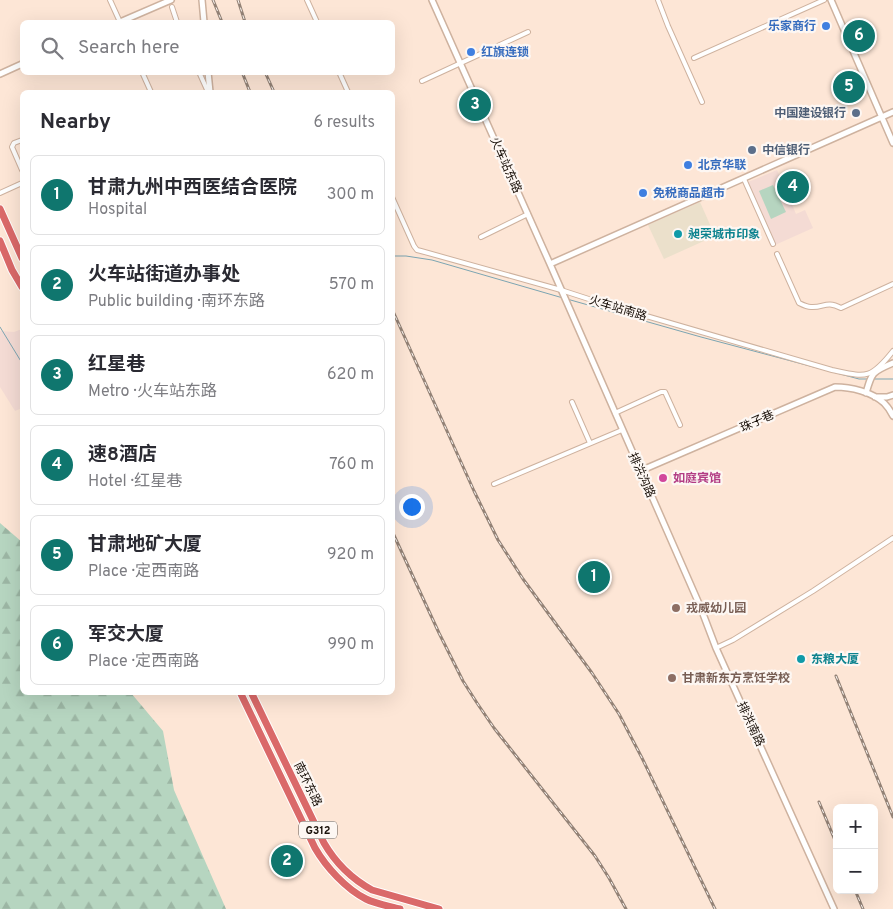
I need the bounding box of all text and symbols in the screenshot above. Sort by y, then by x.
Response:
pin: 6 [843,17,875,55]
place label: 乐家商行 [768,19,816,35]
search box [20,20,395,75]
marker: 乐家商行 [820,20,832,32]
icon: search [38,34,66,62]
text: Search here [78,36,180,60]
place label: 红旗连锁 [481,45,529,61]
marker: 红旗连锁 [465,46,477,58]
pin: 5 [833,68,865,106]
pin: 3 [459,86,491,124]
place label: 中国建设银行 [774,106,846,122]
marker: 中国建设银行 [850,107,862,119]
text: Nearby [40,109,111,136]
text: 6 results [313,113,375,133]
street label: 火车站东路 [486,135,525,196]
place label: 中信银行 [762,143,810,159]
marker: 中信银行 [746,144,758,156]
place label: 北京华联 [698,158,746,174]
marker: 北京华联 [682,159,694,171]
pin: 4 [777,168,809,206]
text: 甘肃九州中西医结合医院 [88,176,297,200]
text: 1 [54,185,60,205]
text: 300 m [327,185,374,205]
place label: 免税商品超市 [653,186,725,202]
marker: 免税商品超市 [637,187,649,199]
text: Hospital [88,200,147,220]
place label: 昶荣城市印象 [688,227,760,243]
marker: 昶荣城市印象 [672,228,684,240]
text: 火车站街道办事处 [88,263,240,287]
text: 2 [52,275,62,295]
text: 570 m [329,275,374,295]
text: Public building · 南环东路 [88,292,265,312]
street label: 火车站南路 [587,293,649,325]
text: 红星巷 [88,353,145,377]
text: 3 [52,365,62,385]
text: 620 m [327,365,374,385]
text: Metro · 火车站东路 [88,382,217,402]
street label: 珠子巷 [738,407,777,437]
text: 速8酒店 [88,443,157,467]
street label: 排洪沟路 [624,450,658,501]
text: 4 [52,455,62,475]
text: 760 m [329,455,374,475]
place label: 如庭宾馆 [673,471,721,487]
text: Hotel · 红星巷 [88,472,182,492]
marker: 如庭宾馆 [657,472,669,484]
your location [399,494,425,520]
text: 甘肃地矿大厦 [88,533,202,557]
text: 5 [52,545,62,565]
text: 920 m [327,545,374,565]
pin: 1 [578,558,610,596]
text: Place · 定西南路 [88,562,199,582]
place label: 戎威幼儿园 [686,601,746,617]
marker: 戎威幼儿园 [670,602,682,614]
text: 军交大厦 [88,623,164,647]
text: 6 [52,635,62,655]
text: 990 m [327,635,374,655]
text: Place · 定西南路 [88,652,199,672]
place label: 东粮大厦 [811,652,859,668]
marker: 东粮大厦 [795,653,807,665]
place label: 甘肃新东方烹饪学校 [682,671,790,687]
marker: 甘肃新东方烹饪学校 [666,672,678,684]
street label: 排洪南路 [733,699,767,750]
street label: 南环东路 [289,759,325,810]
map controls [833,804,878,894]
button: + [833,804,878,849]
road number: G312 [299,822,337,838]
pin: 2 [271,842,303,880]
button: − [833,849,878,894]

